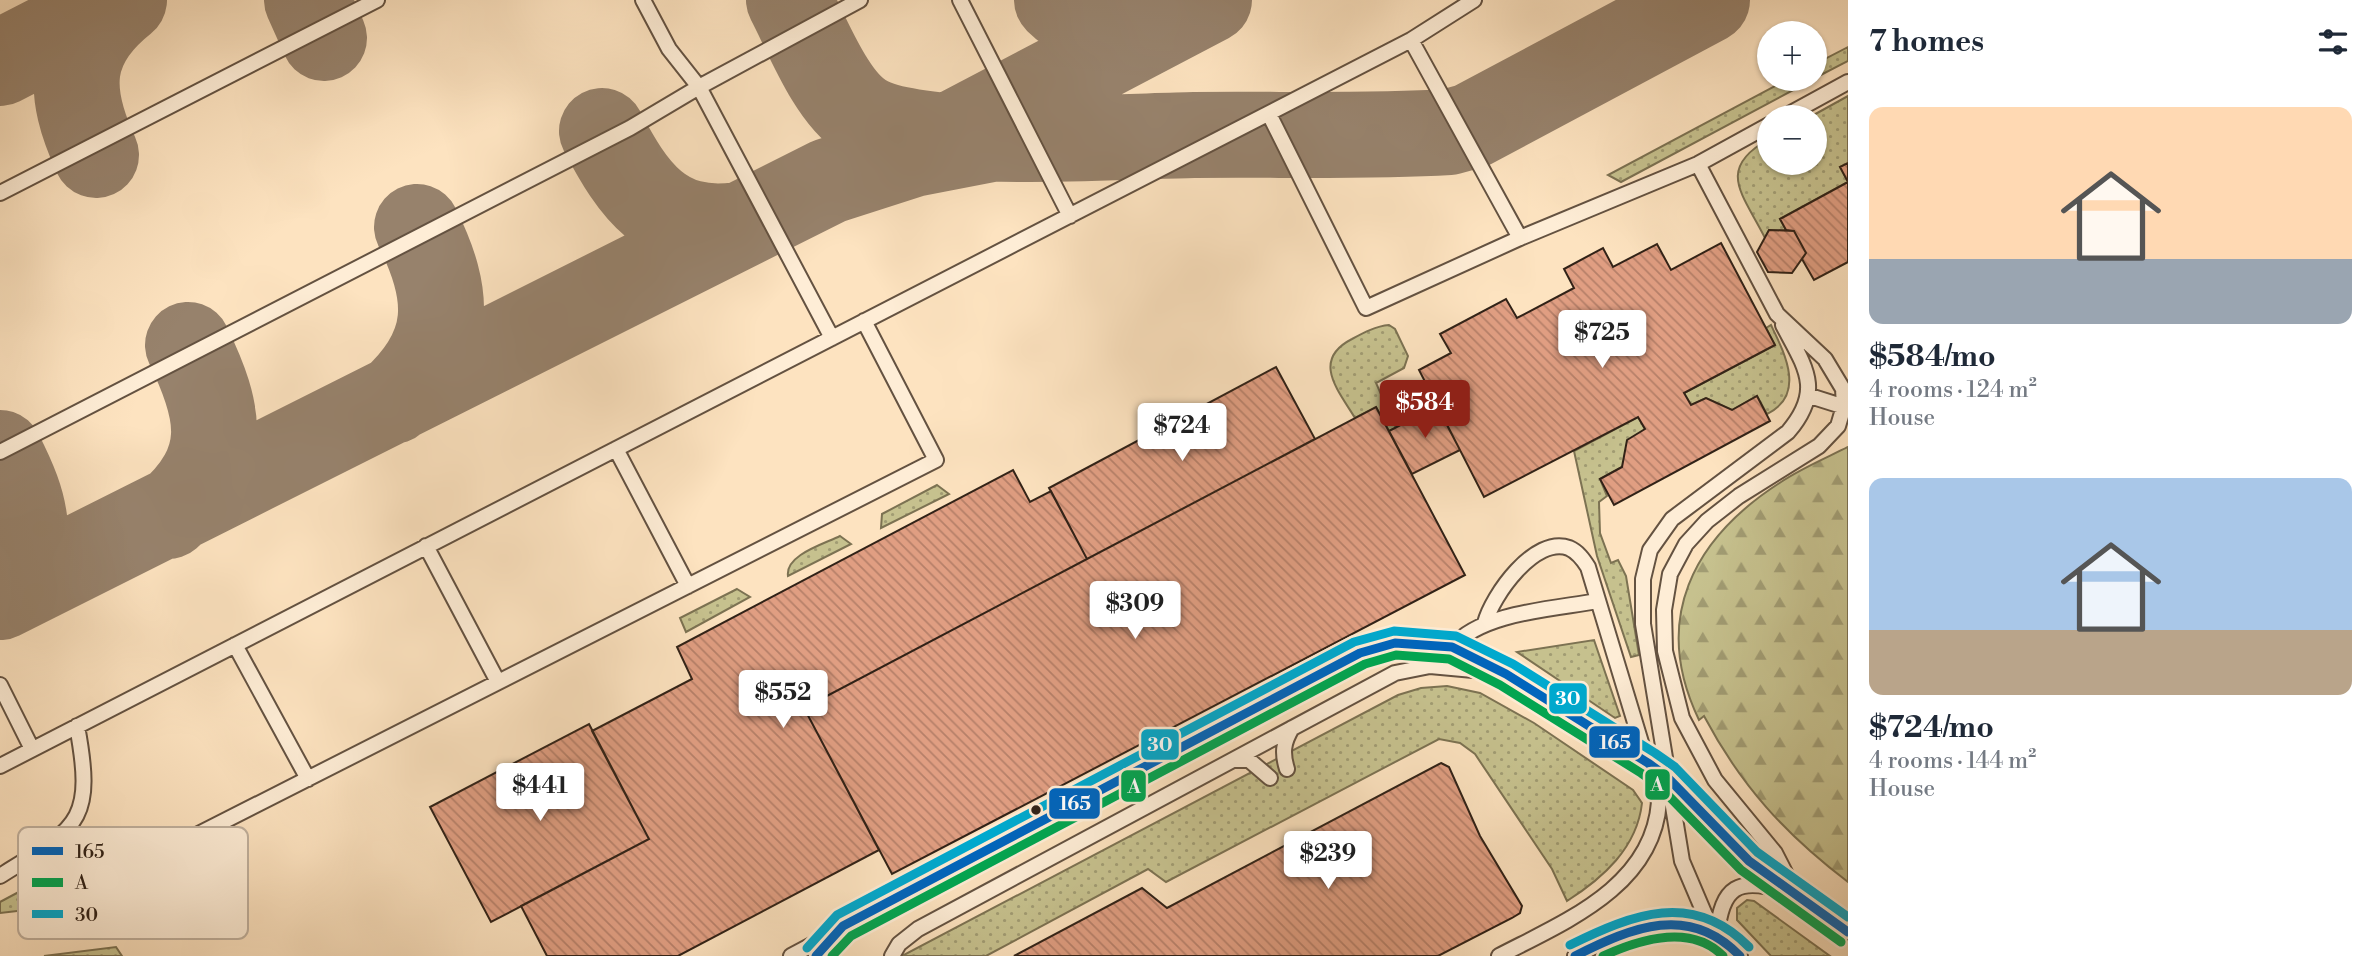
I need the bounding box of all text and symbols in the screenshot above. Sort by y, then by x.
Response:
map controls [1757,21,1827,175]
button: + [1757,21,1827,91]
text: 7 homes [1869,23,1984,61]
icon: filters [2314,23,2352,61]
button: − [1757,105,1827,175]
icon: home [2048,153,2174,279]
pin: $725 [1561,310,1643,370]
text: $725 [1574,319,1630,347]
text: $584/mo [1869,338,1996,376]
text: 4 rooms · 124 m² [1869,376,2037,404]
pin: $584 [1384,380,1466,440]
text: $584 [1396,389,1454,417]
pin: $724 [1141,404,1223,463]
text: House [1869,404,1935,432]
text: $724 [1154,412,1210,440]
icon: home [2048,524,2174,650]
pin: $309 [1094,582,1176,641]
text: $309 [1106,590,1164,618]
pin: $552 [742,670,824,730]
text: $552 [755,679,811,707]
line badge: 30 [1548,682,1588,715]
text: 30 [1555,687,1581,711]
text: $724/mo [1869,709,1994,747]
line badge: 165 [1588,725,1641,759]
line badge: 30 [1140,728,1180,761]
text: 165 [1599,731,1631,755]
text: 30 [1147,733,1173,757]
text: 4 rooms · 144 m² [1869,747,2036,775]
pin: $441 [499,764,581,823]
line badge: A [1644,768,1671,801]
line badge: A [1120,769,1147,803]
text: $441 [512,772,568,800]
text: A [1649,773,1664,797]
text: A [1126,775,1141,799]
text: House [1869,775,1935,803]
line badge: 165 [1048,787,1101,820]
text: 165 [1059,792,1091,816]
unlabelled marker [1029,803,1043,817]
legend [18,827,248,939]
pin: $239 [1287,832,1369,891]
text: 165 [75,840,105,864]
text: $239 [1300,840,1356,868]
text: A [74,871,89,895]
text: 30 [75,903,98,927]

